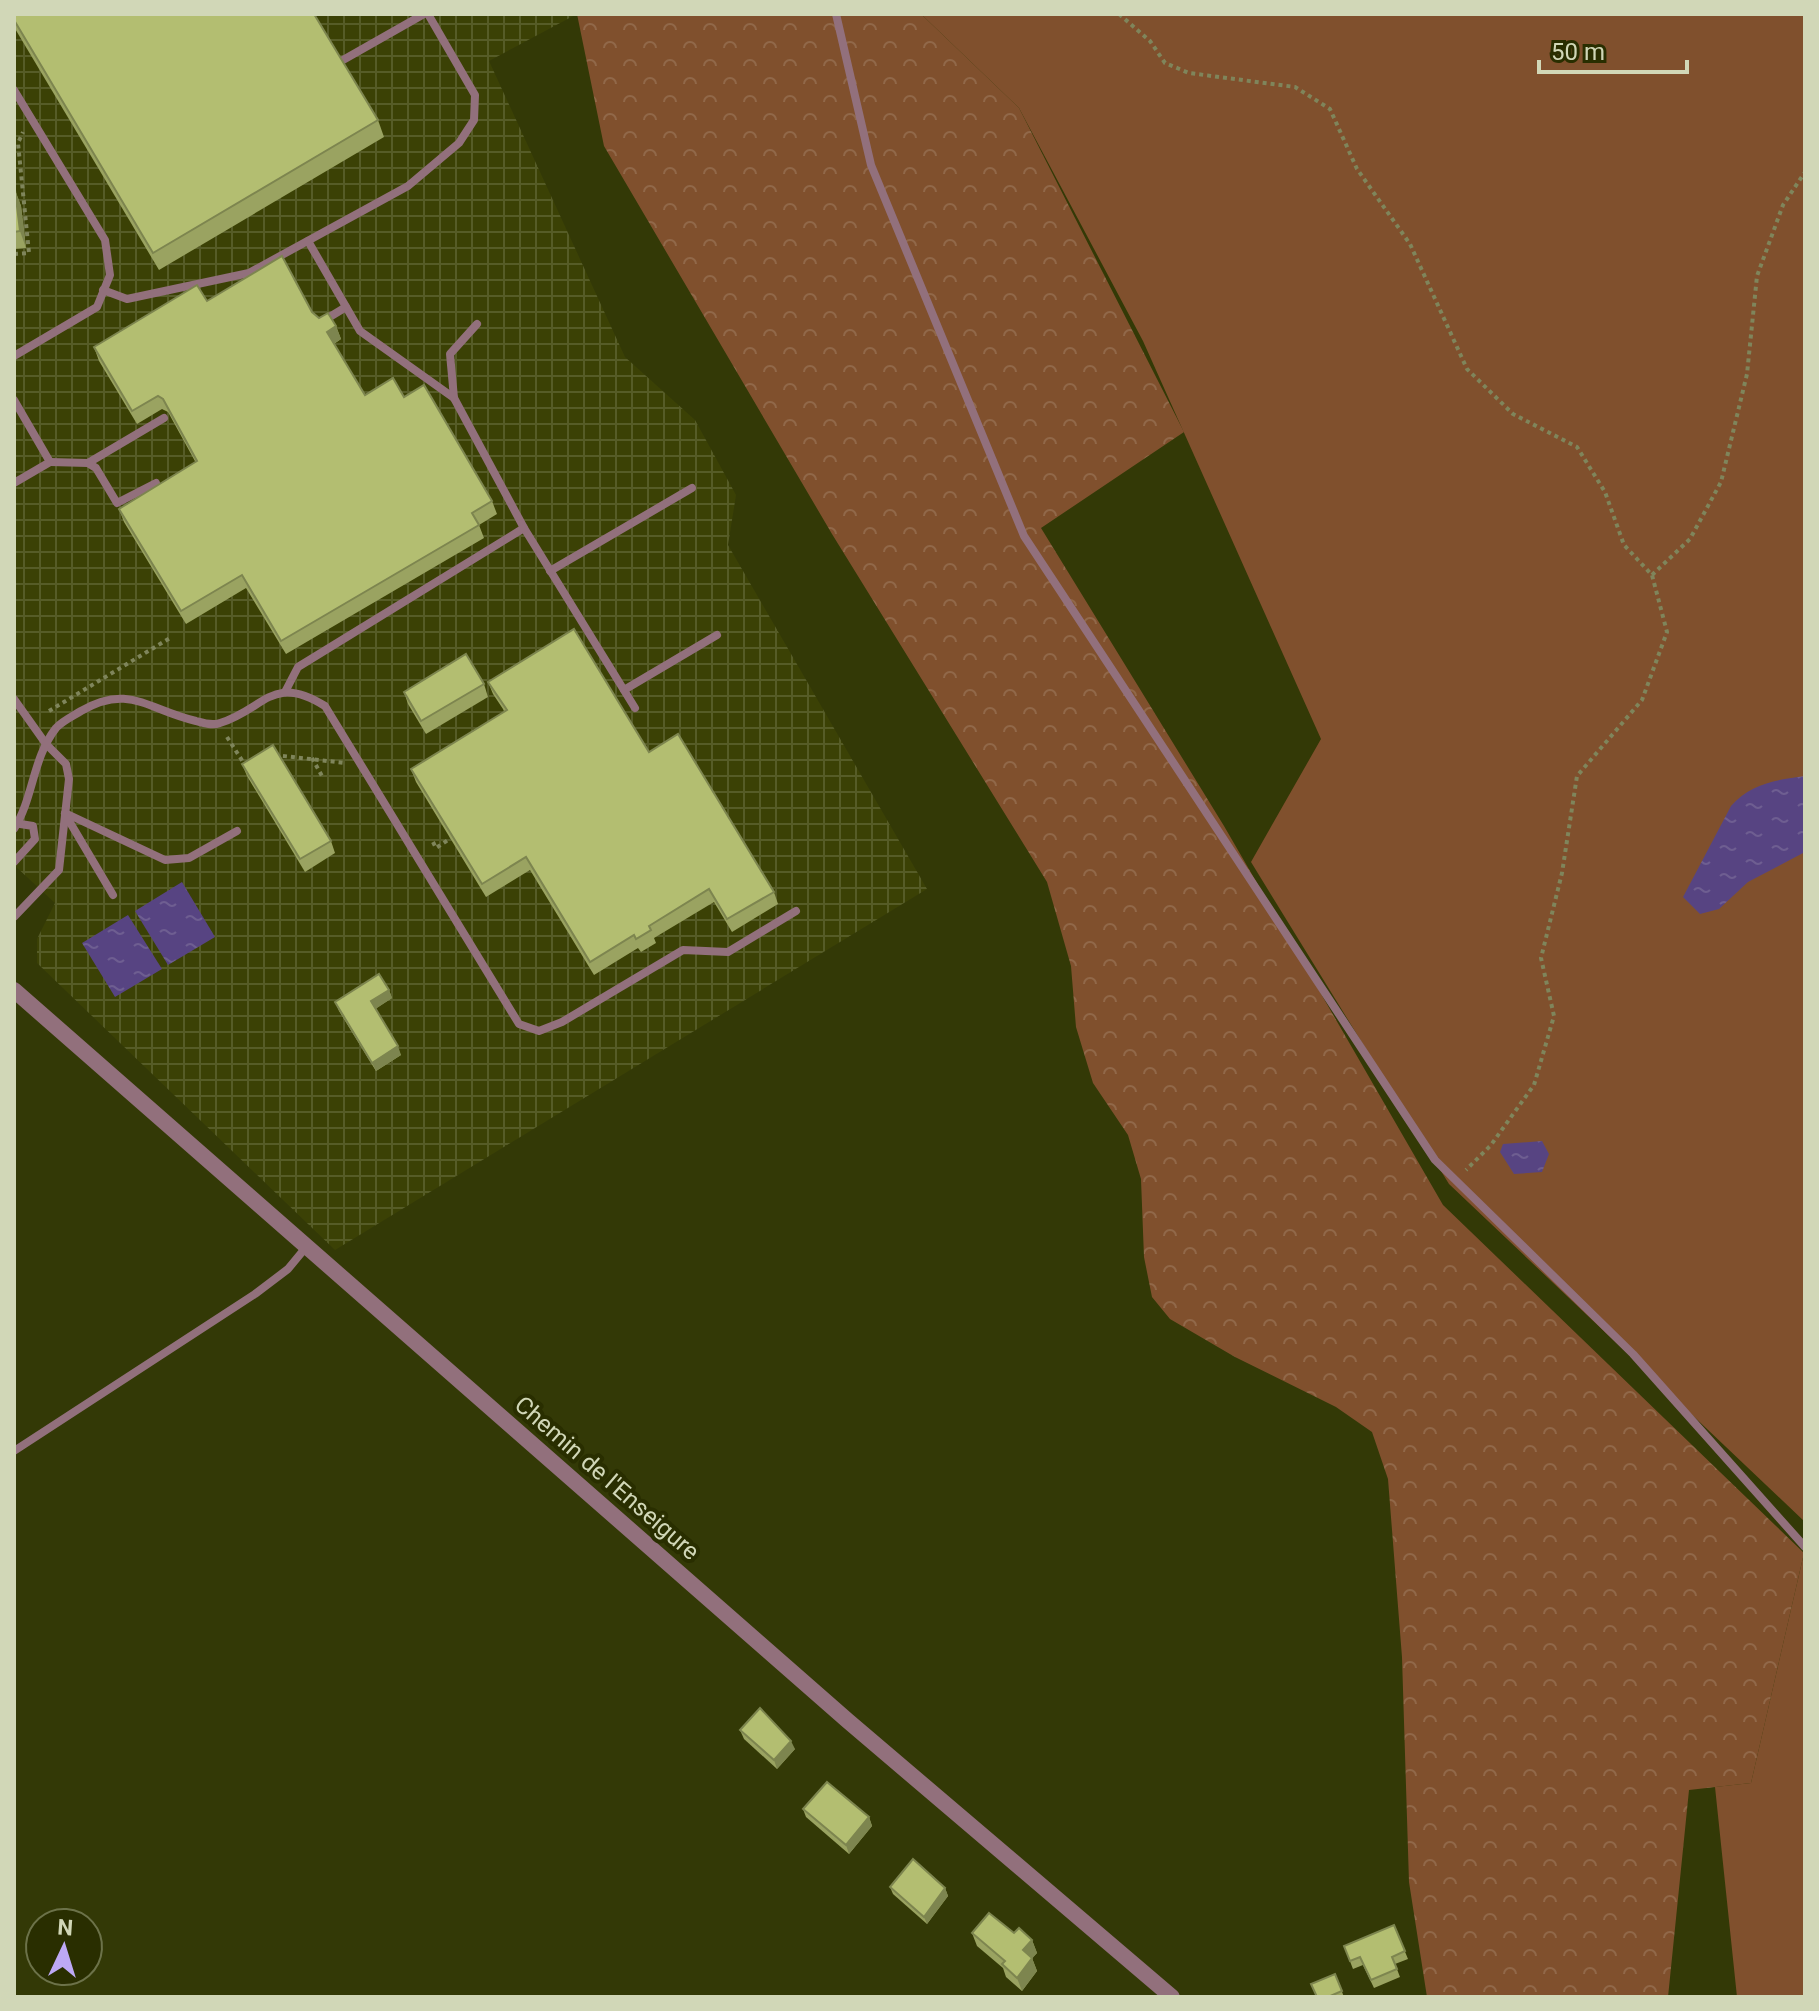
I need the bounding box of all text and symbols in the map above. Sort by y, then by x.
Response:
scale bar [1539,24,1687,74]
text: 50 m [1551,38,1605,66]
street label: Chemin de l'Enseigure [509,1390,705,1566]
north arrow [24,1907,104,1987]
text: N [57,1915,74,1941]

